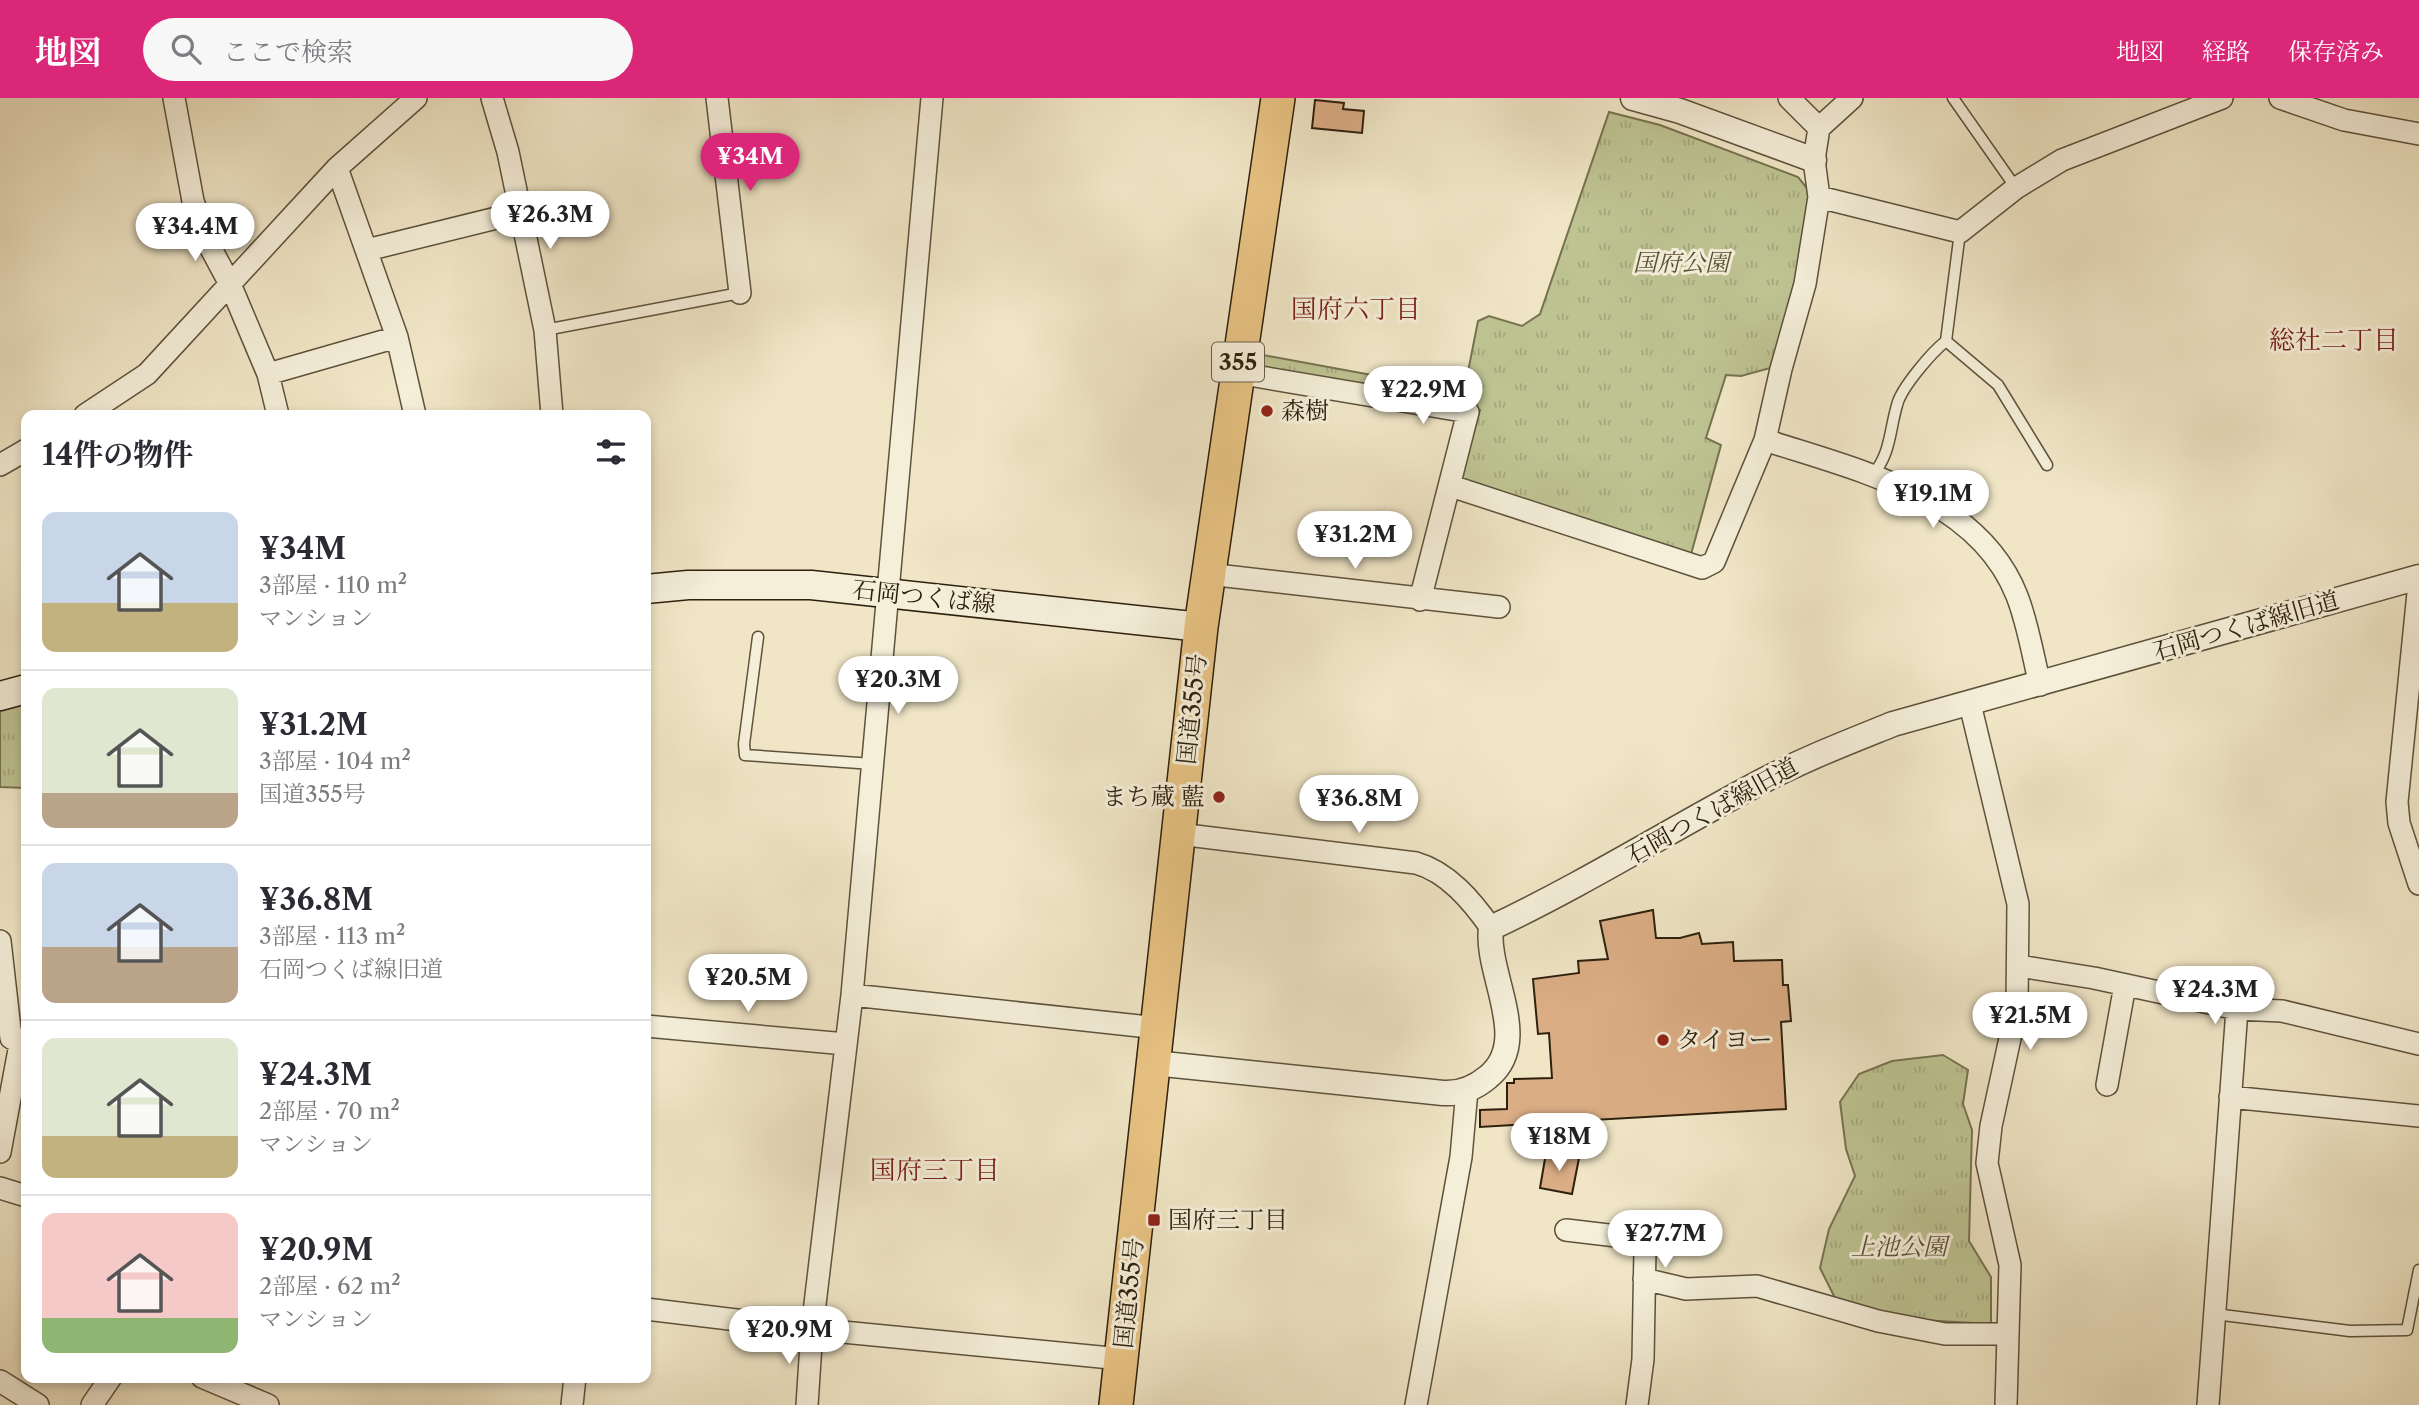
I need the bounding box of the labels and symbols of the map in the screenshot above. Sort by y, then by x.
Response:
pin: ¥34M [709,134,791,193]
pin: ¥26.3M [493,192,607,251]
pin: ¥34.4M [138,204,252,263]
park label: 国府公園 [1633,248,1733,277]
district label: 国府六丁目 [1291,293,1421,325]
district label: 総社二丁目 [2269,324,2399,356]
road number: 355 [1212,342,1264,382]
pin: ¥22.9M [1366,366,1480,426]
place label: 森樹 [1281,396,1329,425]
marker: 森樹 [1259,403,1275,419]
pin: ¥19.1M [1876,470,1990,530]
pin: ¥31.2M [1298,512,1412,571]
street label: 石岡つくば線 [851,575,997,618]
street label: 石岡つくば線旧道 [2150,585,2342,666]
street label: 国道355号 [1171,652,1212,766]
pin: ¥20.3M [841,656,955,716]
street label: 石岡つくば線旧道 [1621,751,1803,870]
pin: ¥36.8M [1302,776,1416,835]
place label: まち蔵 藍 [1103,782,1205,811]
marker: まち蔵 藍 [1211,789,1227,805]
pin: ¥20.5M [691,954,805,1014]
pin: ¥24.3M [2158,967,2272,1026]
pin: ¥21.5M [1973,992,2087,1052]
place label: タイヨー [1677,1025,1773,1054]
marker: タイヨー [1655,1032,1671,1048]
pin: ¥18M [1518,1114,1600,1173]
district label: 国府三丁目 [870,1154,1000,1186]
place label: 国府三丁目 [1168,1205,1288,1234]
pin: ¥27.7M [1608,1210,1722,1270]
marker: 国府三丁目 [1146,1212,1162,1228]
park label: 上池公園 [1851,1232,1951,1261]
street label: 国道355号 [1108,1236,1149,1350]
pin: ¥20.9M [732,1306,846,1366]

